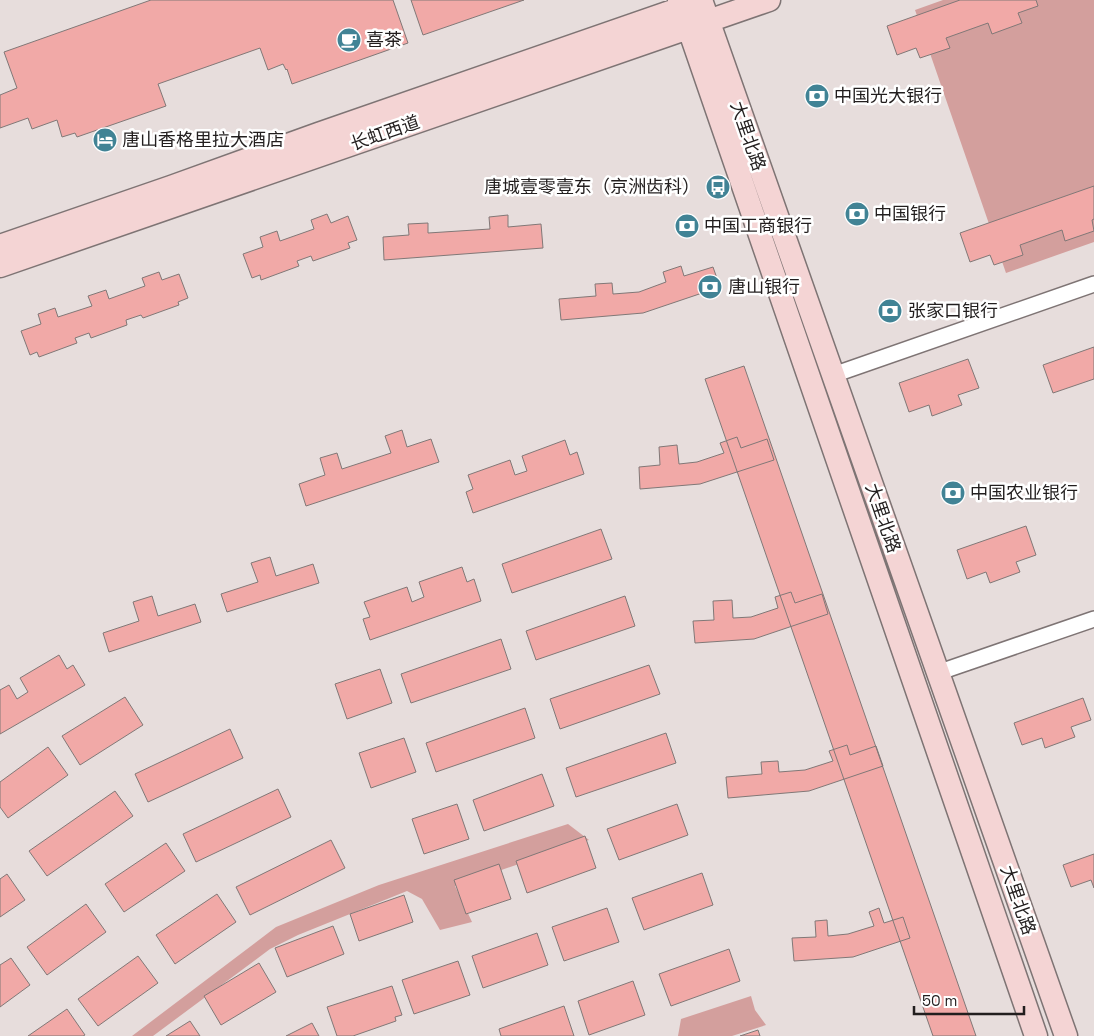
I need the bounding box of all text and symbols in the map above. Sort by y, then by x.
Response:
cafe icon: 喜茶 [336,27,362,53]
place label: 喜茶 [366,28,402,51]
bank icon: 中国光大银行 [804,83,830,109]
place label: 中国光大银行 [834,84,942,107]
street label: 大里北路 [726,98,771,174]
street label: 长虹西道 [347,110,423,155]
hotel icon: 唐山香格里拉大酒店 [92,127,118,153]
place label: 唐山香格里拉大酒店 [122,128,284,151]
bus stop icon: 唐城壹零壹东（京洲齿科） [705,174,731,200]
place label: 唐城壹零壹东（京洲齿科） [484,175,700,198]
bank icon: 中国银行 [844,201,870,227]
place label: 中国银行 [874,202,946,225]
bank icon: 中国工商银行 [674,213,700,239]
place label: 中国工商银行 [704,214,812,237]
bank icon: 唐山银行 [697,274,723,300]
place label: 唐山银行 [728,275,800,298]
bank icon: 张家口银行 [877,298,903,324]
place label: 张家口银行 [908,299,998,322]
street label: 大里北路 [861,480,906,556]
bank icon: 中国农业银行 [940,480,966,506]
place label: 中国农业银行 [970,481,1078,504]
street label: 大里北路 [996,862,1041,938]
scale bar [914,984,1024,1016]
text: 50 m [922,991,957,1010]

